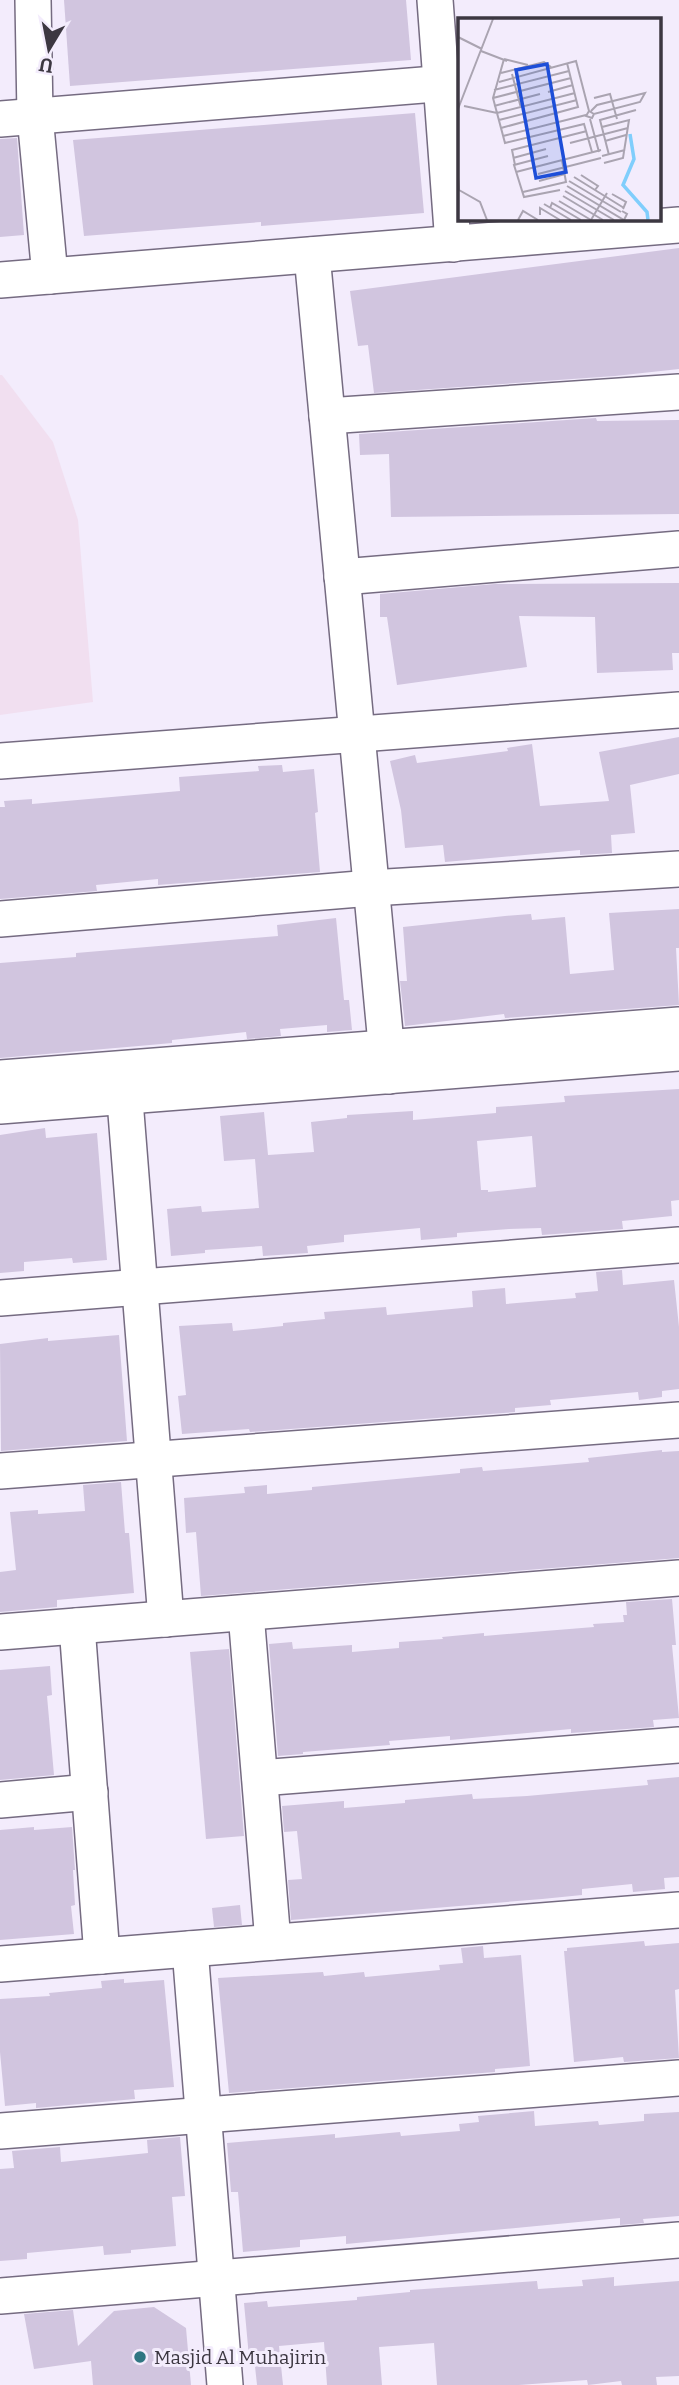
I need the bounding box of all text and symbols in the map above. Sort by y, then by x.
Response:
north arrow [14,14,84,84]
inset map [458,18,662,220]
text: U [37,53,55,78]
place label: Masjid Al Muhajirin [154,2346,326,2369]
marker: Masjid Al Muhajirin [132,2349,148,2365]

